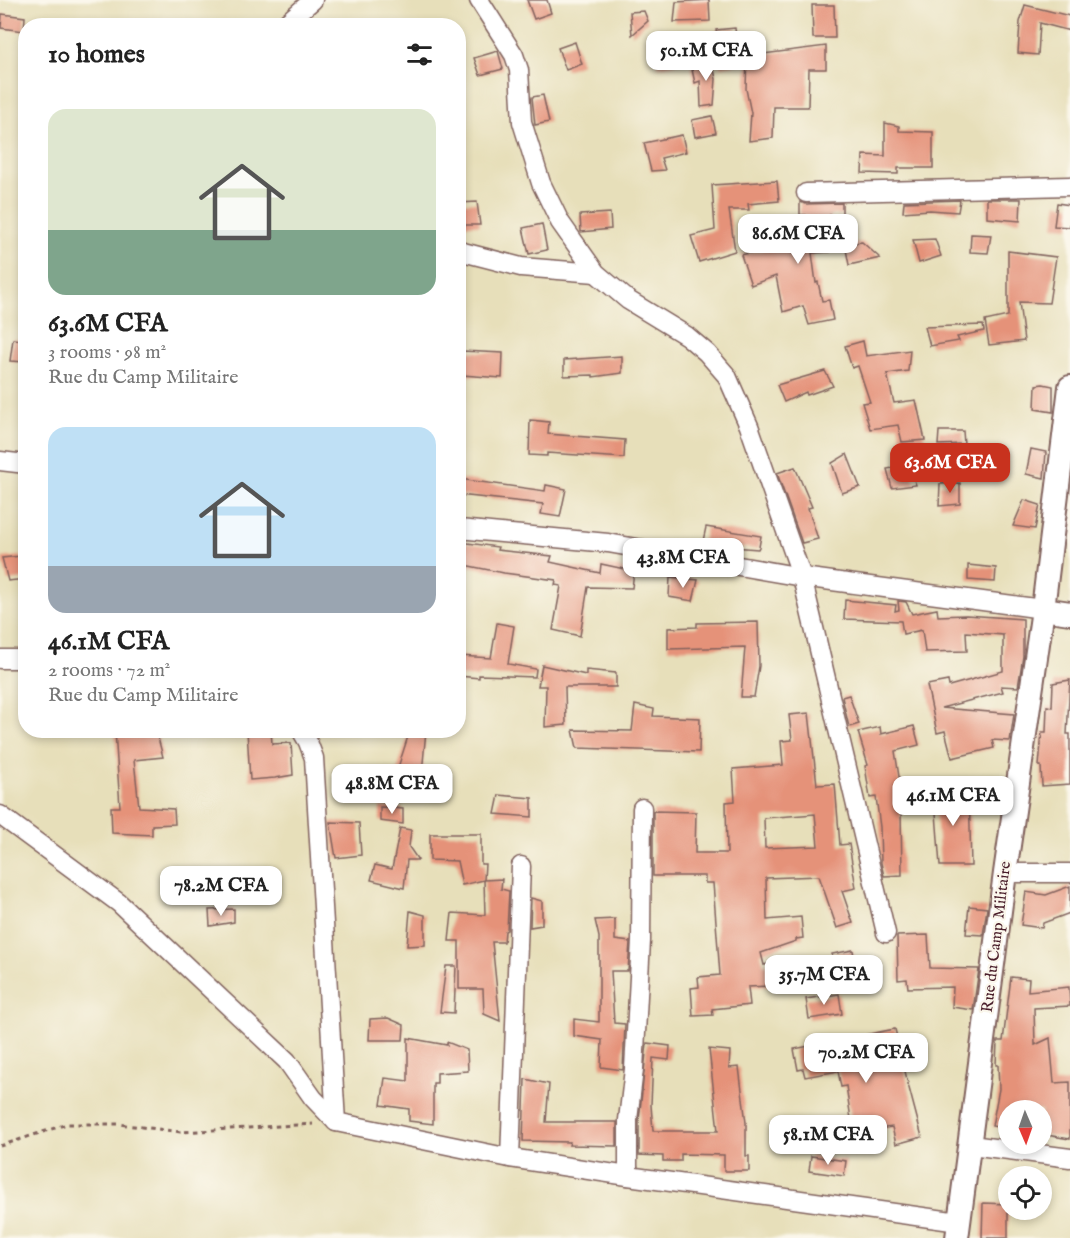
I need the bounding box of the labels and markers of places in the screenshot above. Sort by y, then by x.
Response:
pin: 50.1M CFA [637,31,775,82]
pin: 86.6M CFA [729,214,867,265]
pin: 63.6M CFA [881,443,1019,494]
pin: 43.8M CFA [614,538,752,589]
pin: 48.8M CFA [323,764,461,815]
pin: 46.1M CFA [884,776,1022,827]
pin: 78.2M CFA [152,866,290,917]
pin: 35.7M CFA [755,955,893,1006]
pin: 70.2M CFA [797,1033,935,1084]
pin: 58.1M CFA [759,1115,897,1166]

